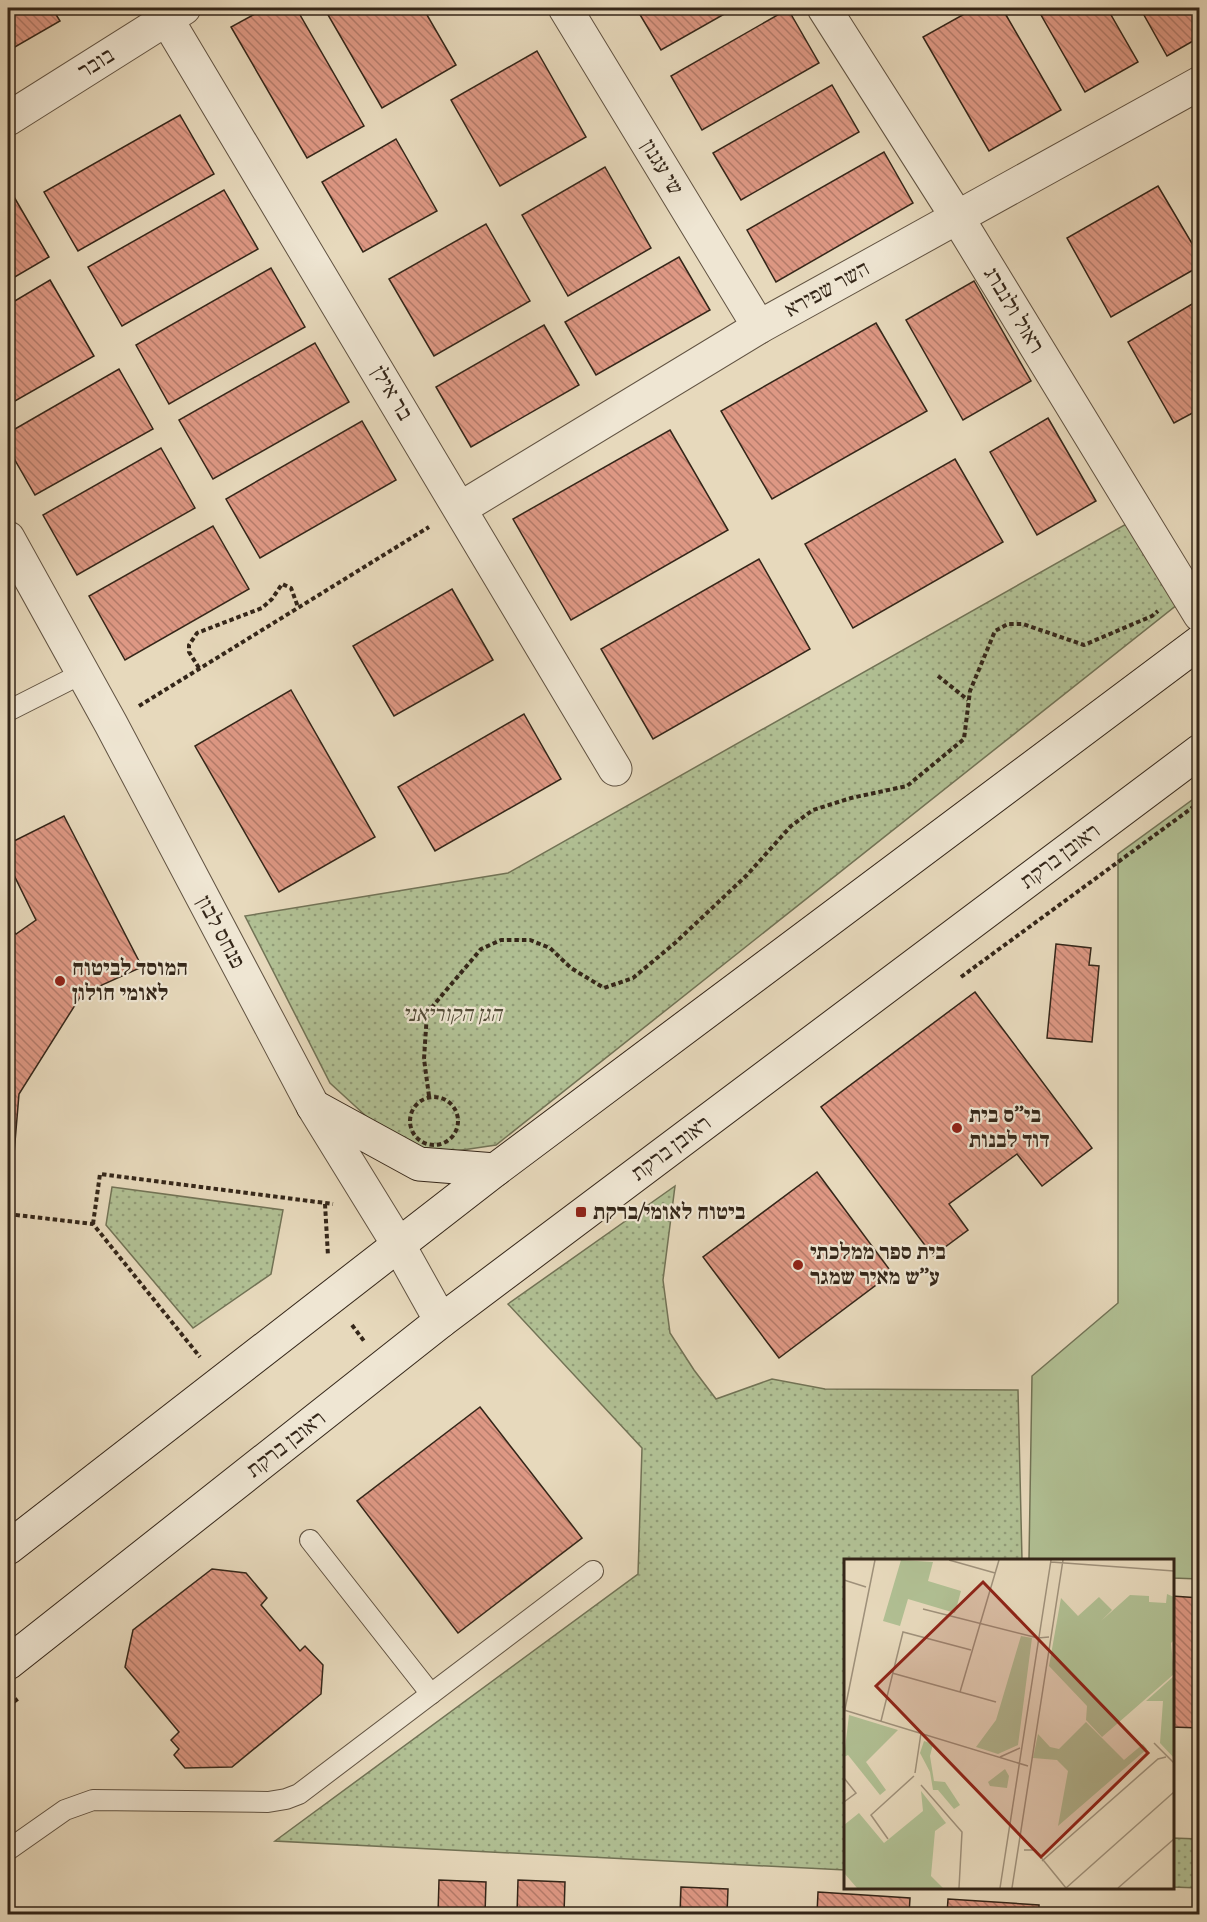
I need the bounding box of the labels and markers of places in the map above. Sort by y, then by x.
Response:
place label: המוסד לביטוח לאומי חולון [72,955,188,1006]
marker: המוסד לביטוח לאומי חולון [53,974,67,988]
place label: בי''ס בית דוד לבנות [969,1102,1050,1153]
marker: בי''ס בית דוד לבנות [950,1121,964,1135]
place label: ביטוח לאומי/ברקת [593,1199,746,1225]
marker: ביטוח לאומי/ברקת [574,1205,588,1219]
place label: בית ספר ממלכתי ע’’ש מאיר שמגר [810,1239,946,1290]
marker: בית ספר ממלכתי ע’’ש מאיר שמגר [791,1258,805,1272]

